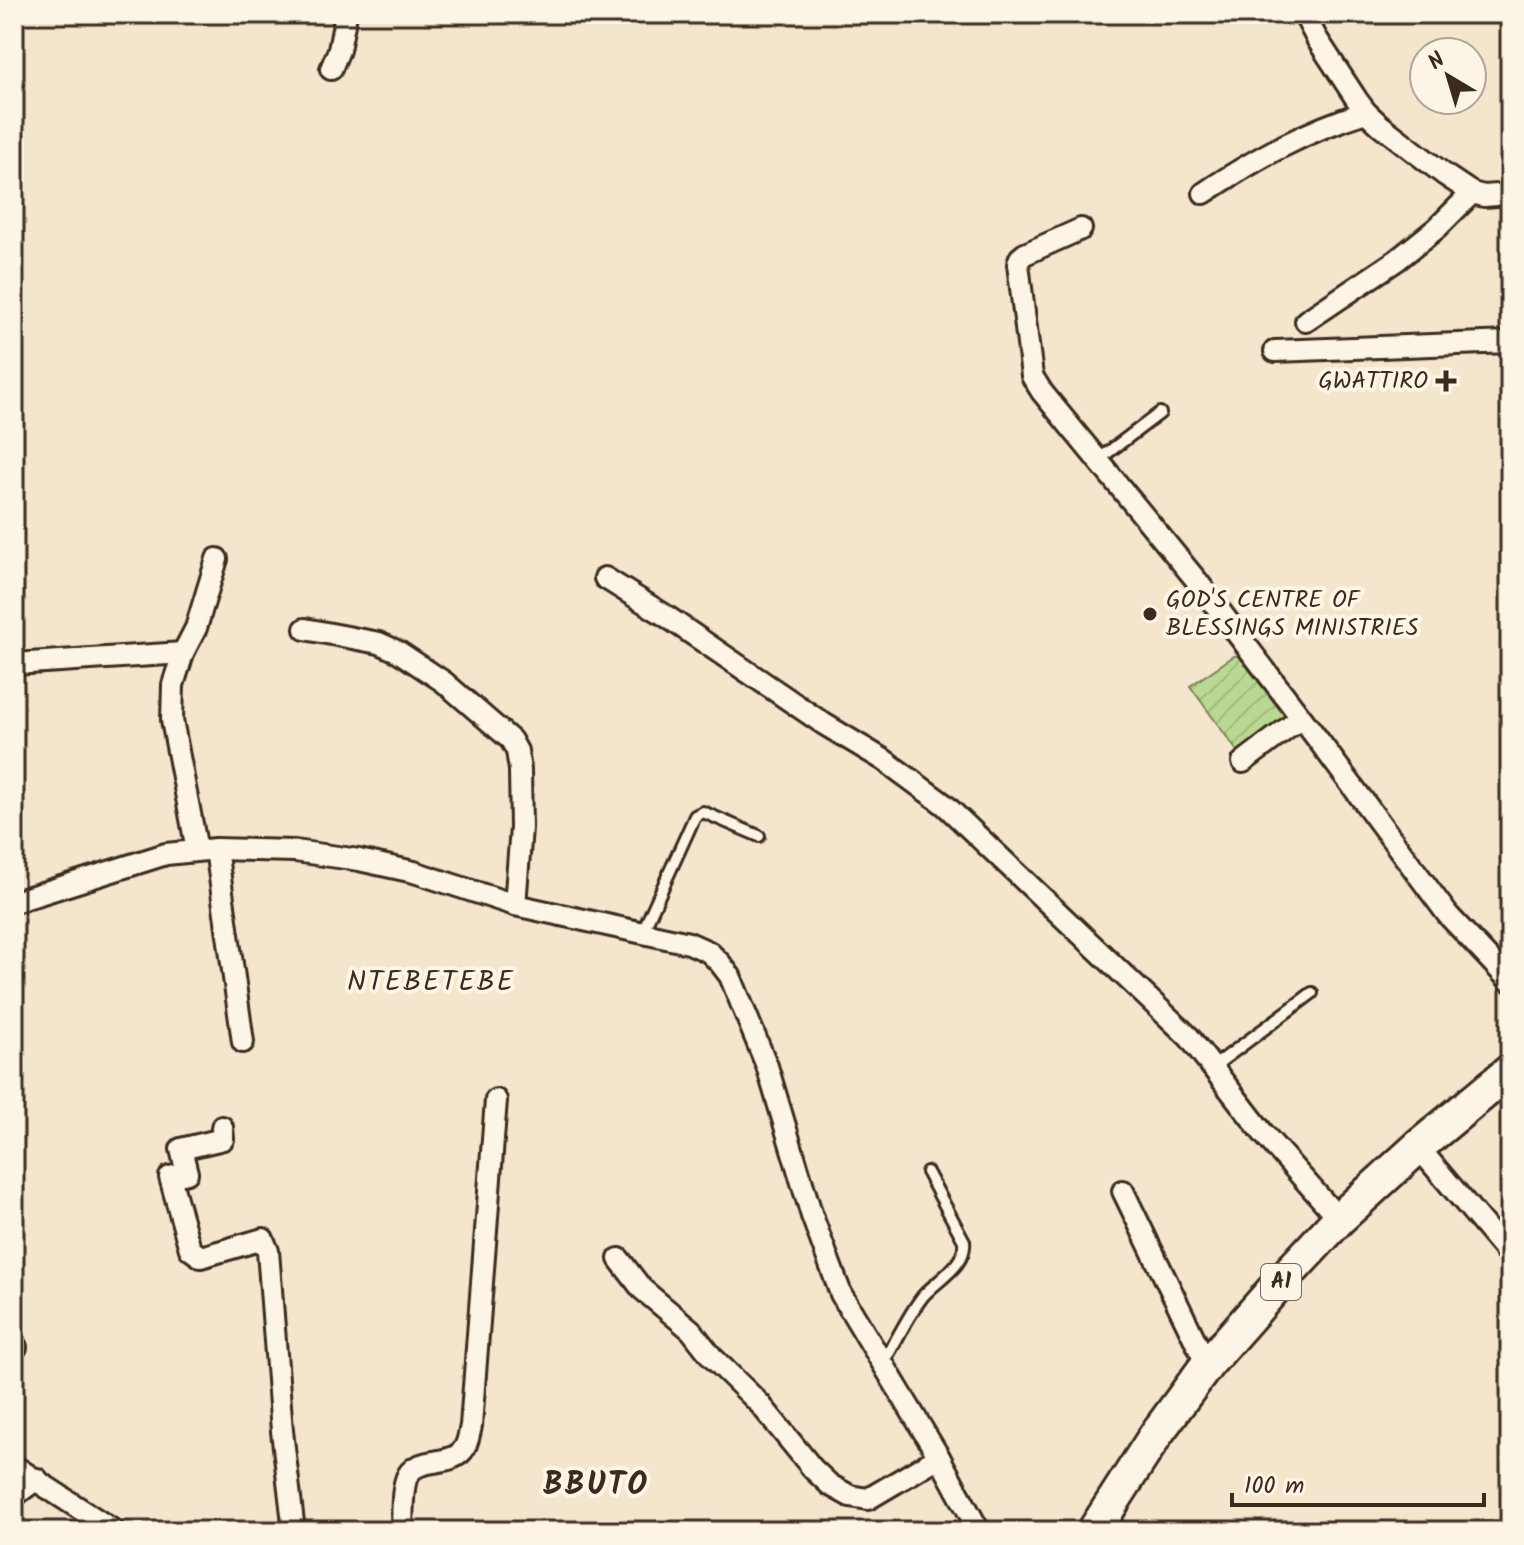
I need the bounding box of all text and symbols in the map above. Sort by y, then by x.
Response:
north arrow [1408,36,1488,116]
text: N [1421,44,1454,80]
place label: GWATTIRO [1318,362,1428,401]
marker: GWATTIRO [1435,370,1457,392]
place label: GOD'S CENTRE OF BLESSINGS MINISTRIES [1166,581,1419,648]
marker: GOD'S CENTRE OF BLESSINGS MINISTRIES [1141,605,1159,623]
district label: NTEBETEBE [347,960,515,1005]
road number: A1 [1261,1264,1301,1300]
scale bar [1232,1457,1484,1507]
district label: BBUTO [543,1460,649,1511]
text: 100 m [1244,1467,1304,1506]

